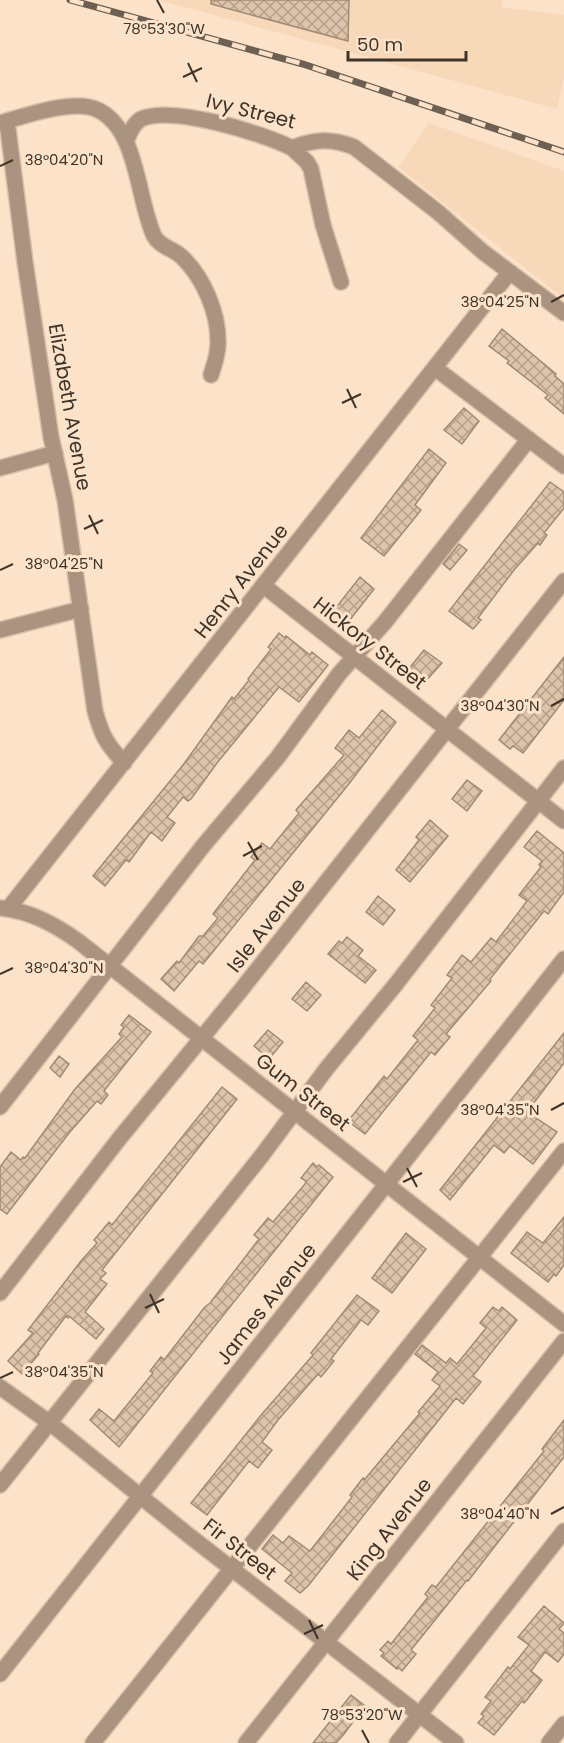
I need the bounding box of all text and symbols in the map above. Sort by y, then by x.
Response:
text: 78°53'30"W [123,18,205,39]
scale bar [348,24,466,62]
text: 50 m [357,32,403,57]
street label: Ivy Street [203,86,299,136]
text: 38°04'20"N [25,149,103,170]
text: 38°04'25"N [461,291,539,312]
street label: Elizabeth Avenue [42,321,98,493]
street label: Henry Avenue [187,518,295,644]
text: 38°04'25"N [25,553,103,574]
street label: Hickory Street [308,590,432,696]
text: 38°04'30"N [461,695,539,716]
street label: Isle Avenue [220,872,312,978]
text: 38°04'30"N [25,957,103,978]
street label: Gum Street [250,1046,356,1138]
text: 38°04'35"N [461,1099,539,1120]
street label: James Avenue [209,1237,323,1371]
text: 38°04'35"N [25,1361,103,1382]
street label: King Avenue [340,1472,438,1586]
text: 38°04'40"N [460,1503,540,1524]
street label: Fir Street [197,1511,283,1587]
text: 78°53'20"W [321,1704,403,1725]

